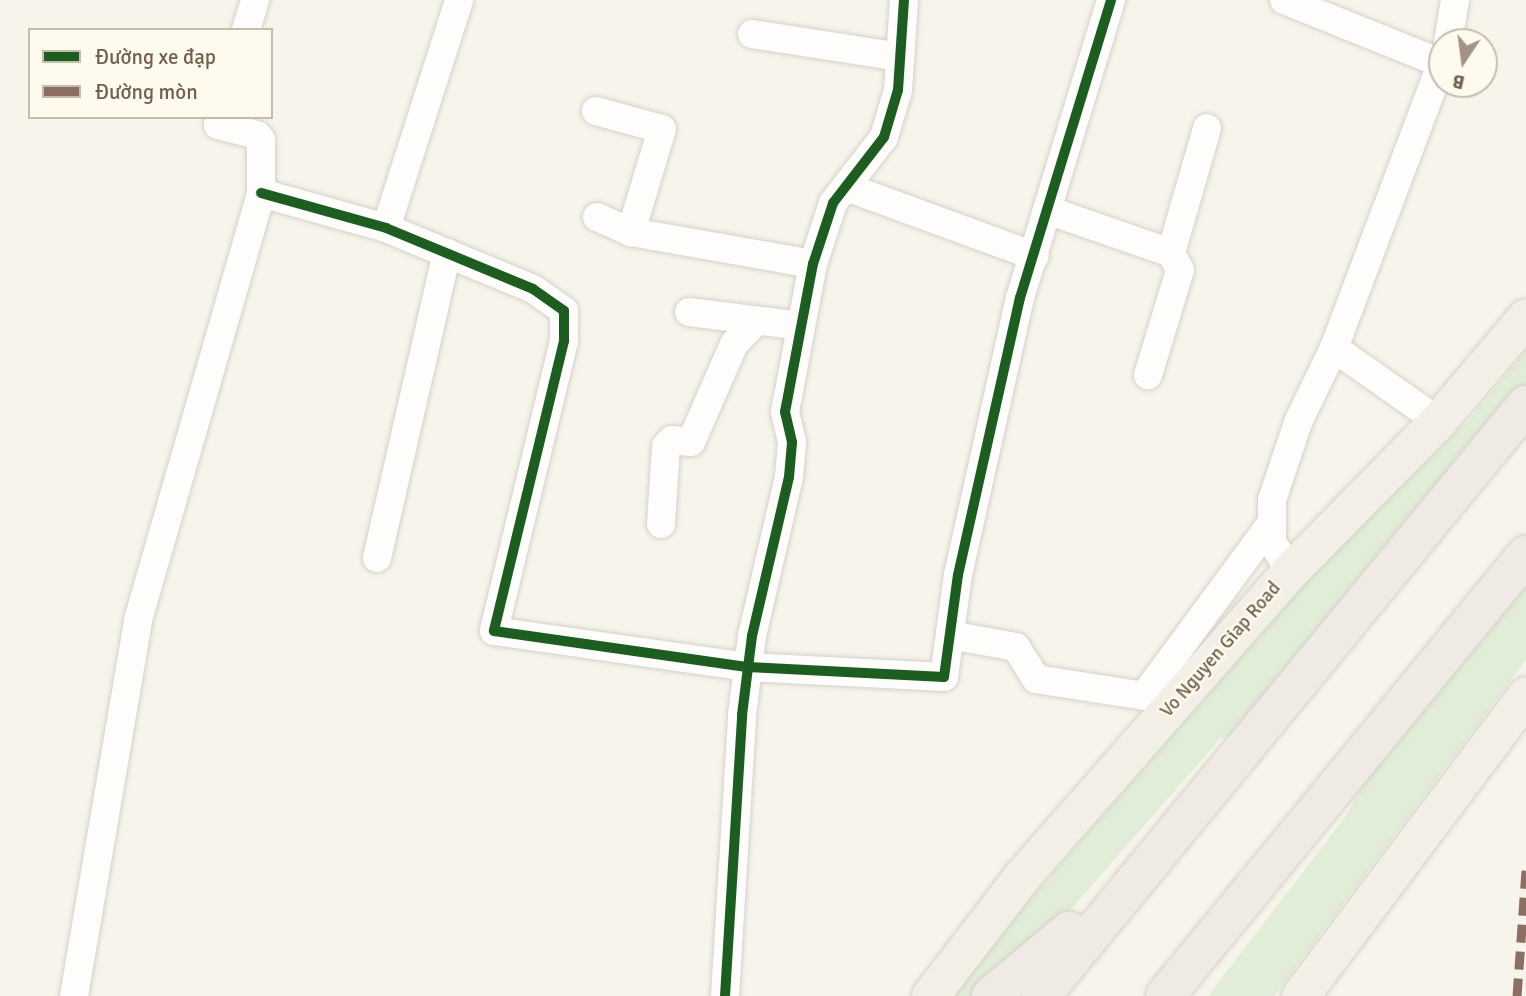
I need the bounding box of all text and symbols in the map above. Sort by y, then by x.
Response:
legend [28,28,273,119]
north arrow [1428,28,1498,98]
text: Đường xe đạp [95,44,216,70]
text: B [1450,69,1467,95]
text: Đường mòn [95,79,198,105]
street label: Vo Nguyen Giap Road [1156,578,1286,722]

